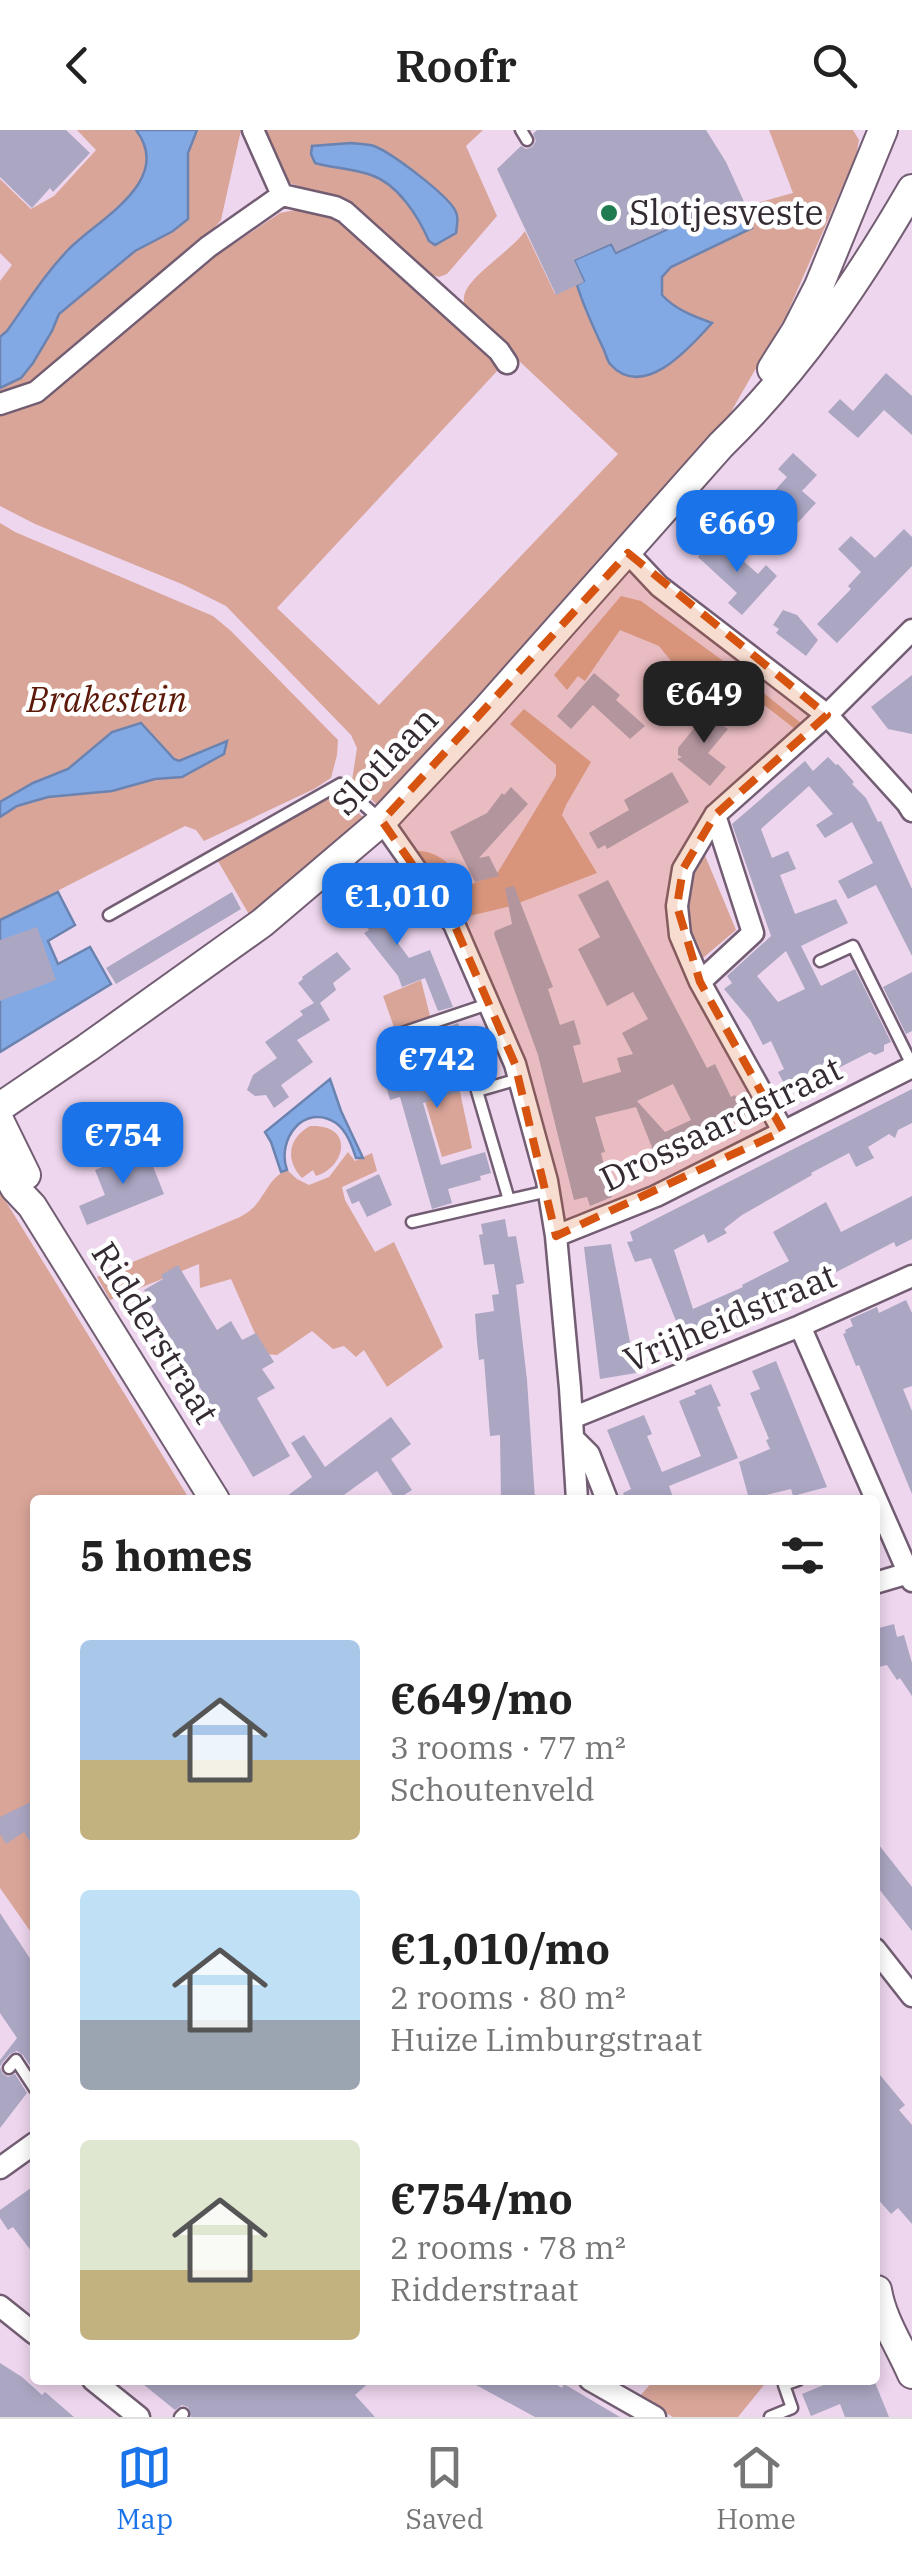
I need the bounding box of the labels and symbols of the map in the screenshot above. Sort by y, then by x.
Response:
place label: Slotjesveste [629,189,823,235]
marker: Slotjesveste [598,202,620,224]
pin: €669 [678,490,796,575]
pin: €649 [645,661,763,746]
park label: Brakestein [26,676,187,722]
street label: Slotlaan [321,696,447,825]
pin: €1,010 [316,863,478,948]
pin: €742 [378,1026,496,1111]
street label: Drossaardstraat [592,1045,849,1202]
pin: €754 [64,1102,182,1187]
street label: Ridderstraat [82,1233,230,1432]
street label: Vrijheidstraat [616,1252,843,1382]

